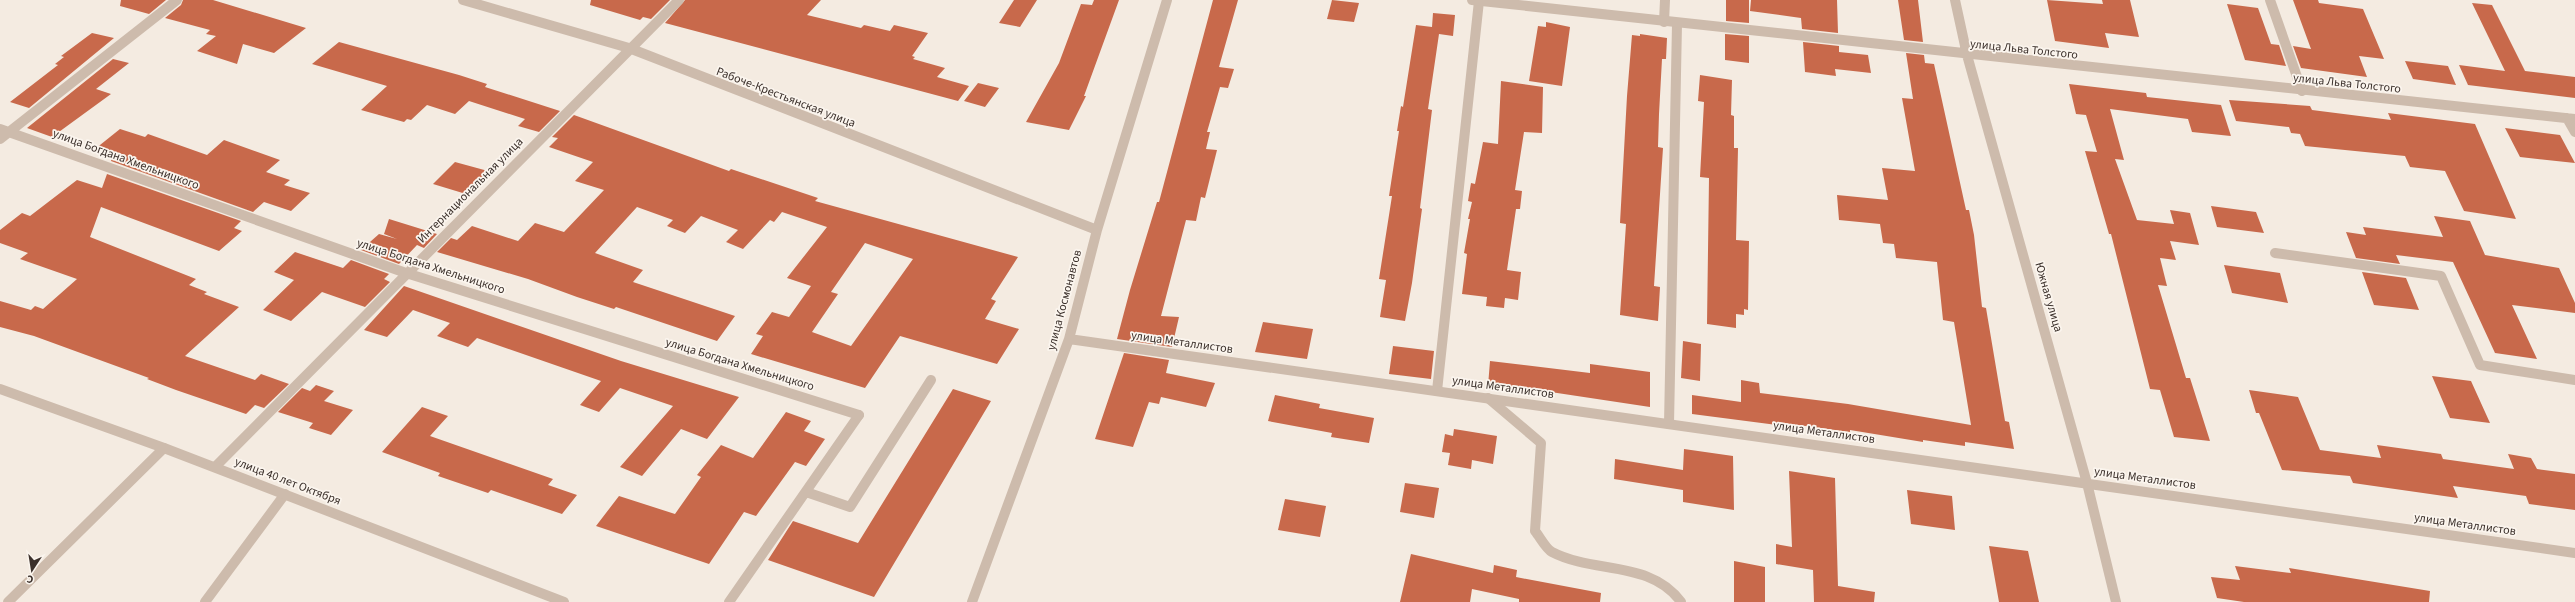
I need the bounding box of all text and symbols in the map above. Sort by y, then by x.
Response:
street label: улица Льва Толстого [1969,35,2079,64]
street label: Рабоче-Крестьянская улица [714,63,858,132]
street label: улица Льва Толстого [2292,69,2402,98]
street label: улица Богдана Хмельницкого [50,125,201,194]
street label: Интернациональная улица [414,134,527,247]
street label: улица Богдана Хмельницкого [355,234,507,298]
street label: улица Космонавтов [1043,248,1086,352]
street label: Южная улица [2030,260,2067,334]
street label: улица Металлистов [1130,327,1234,358]
street label: улица Богдана Хмельницкого [663,334,816,395]
street label: улица Металлистов [1451,372,1555,403]
street label: улица Металлистов [1772,417,1876,448]
street label: улица 40 лет Октября [232,453,343,510]
street label: улица Металлистов [2093,463,2197,494]
street label: улица Металлистов [2413,509,2517,540]
north arrow [12,550,52,590]
text: С [25,571,35,587]

